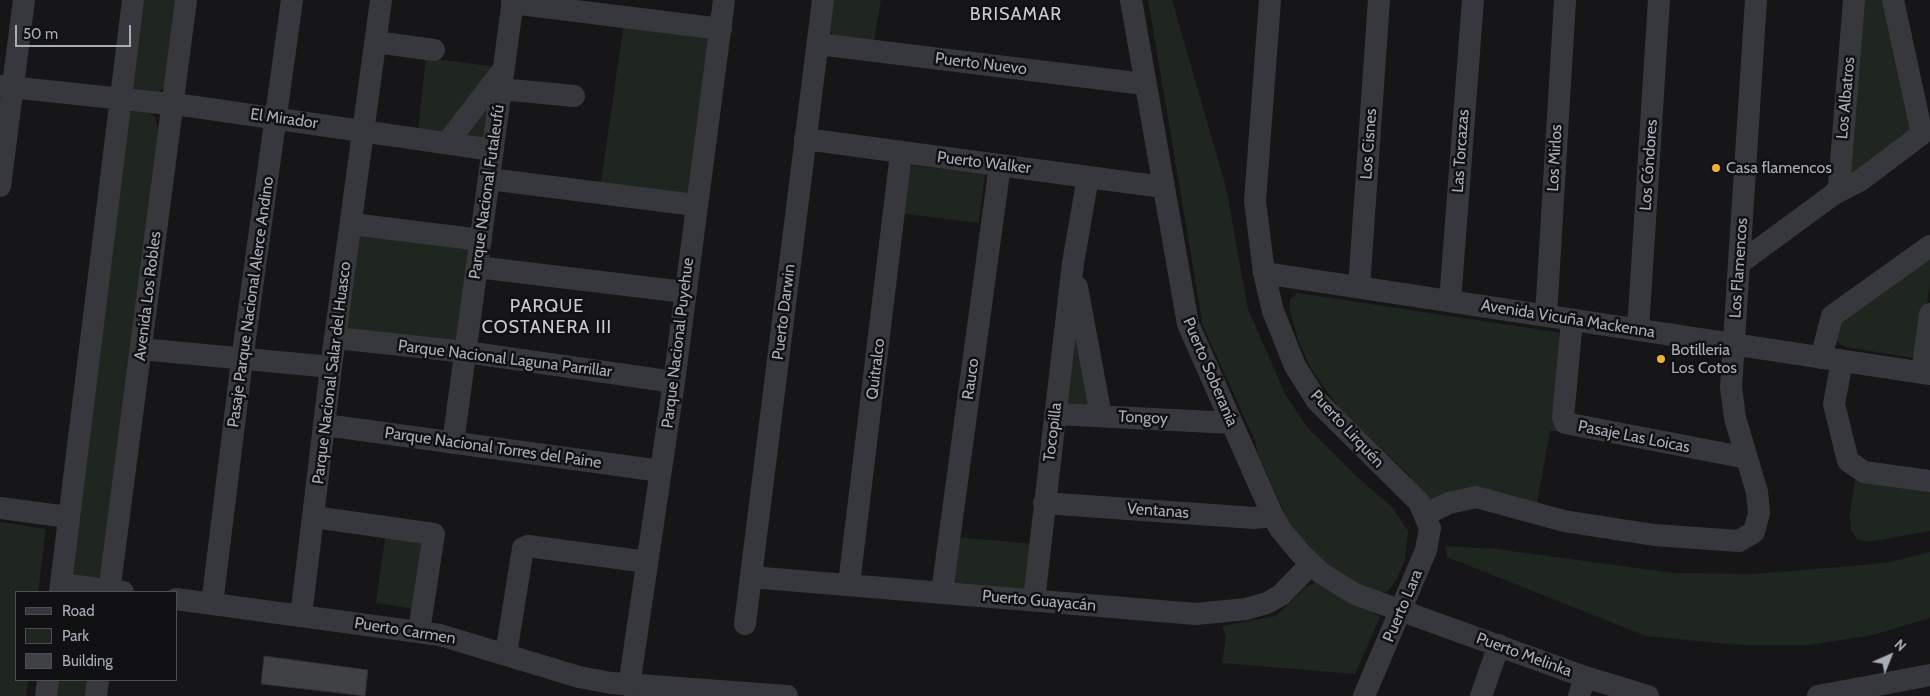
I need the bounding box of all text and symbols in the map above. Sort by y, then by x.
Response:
district label: BRISAMAR [969,4,1063,26]
scale bar [18,15,134,47]
text: 50 m [23,25,58,43]
street label: Puerto Nuevo [934,49,1028,79]
street label: Los Albatros [1833,56,1859,140]
street label: Parque Nacional Futaleufú [465,104,509,280]
street label: El Mirador [249,105,319,133]
street label: Los Cisnes [1357,108,1381,180]
street label: Las Torcazas [1449,109,1473,193]
street label: Los Cóndores [1636,119,1662,211]
street label: Los Mirlos [1544,124,1566,192]
street label: Puerto Walker [936,148,1032,178]
place label: Casa flamencos [1726,158,1832,178]
marker: Casa flamencos [1710,162,1722,174]
street label: Pasaje Parque Nacional Alerce Andino [224,175,278,429]
street label: Los Flamencos [1726,217,1752,319]
street label: Avenida Los Robles [131,230,165,362]
street label: Parque Nacional Puyehue [658,257,698,429]
street label: Parque Nacional Salar del Huasco [309,261,355,485]
street label: Puerto Darwin [769,263,799,361]
district label: PARQUE COSTANERA III [480,296,614,338]
street label: Avenida Vicuña Mackenna [1480,296,1656,342]
street label: Puerto Soberanía [1178,315,1242,429]
street label: Parque Nacional Laguna Parrillar [397,336,613,382]
street label: Quitralco [863,337,889,401]
place label: Botilleria Los Cotos [1671,340,1737,378]
marker: Botilleria Los Cotos [1655,353,1667,365]
street label: Rauco [959,357,983,401]
street label: Puerto Lirquén [1306,386,1388,472]
street label: Tocopilla [1040,401,1066,463]
street label: Tongoy [1118,407,1168,429]
street label: Pasaje Las Loicas [1576,417,1692,457]
street label: Parque Nacional Torres del Paine [383,423,603,473]
street label: Ventanas [1126,499,1190,523]
street label: Puerto Lara [1379,567,1427,645]
street label: Puerto Guayacán [981,586,1097,616]
legend [15,591,178,681]
text: Road [62,602,95,620]
street label: Puerto Carmen [353,614,457,648]
text: Park [62,627,89,645]
street label: Puerto Melinka [1474,629,1574,681]
north arrow [1865,631,1915,681]
text: N [1891,635,1910,655]
text: Building [62,652,113,670]

